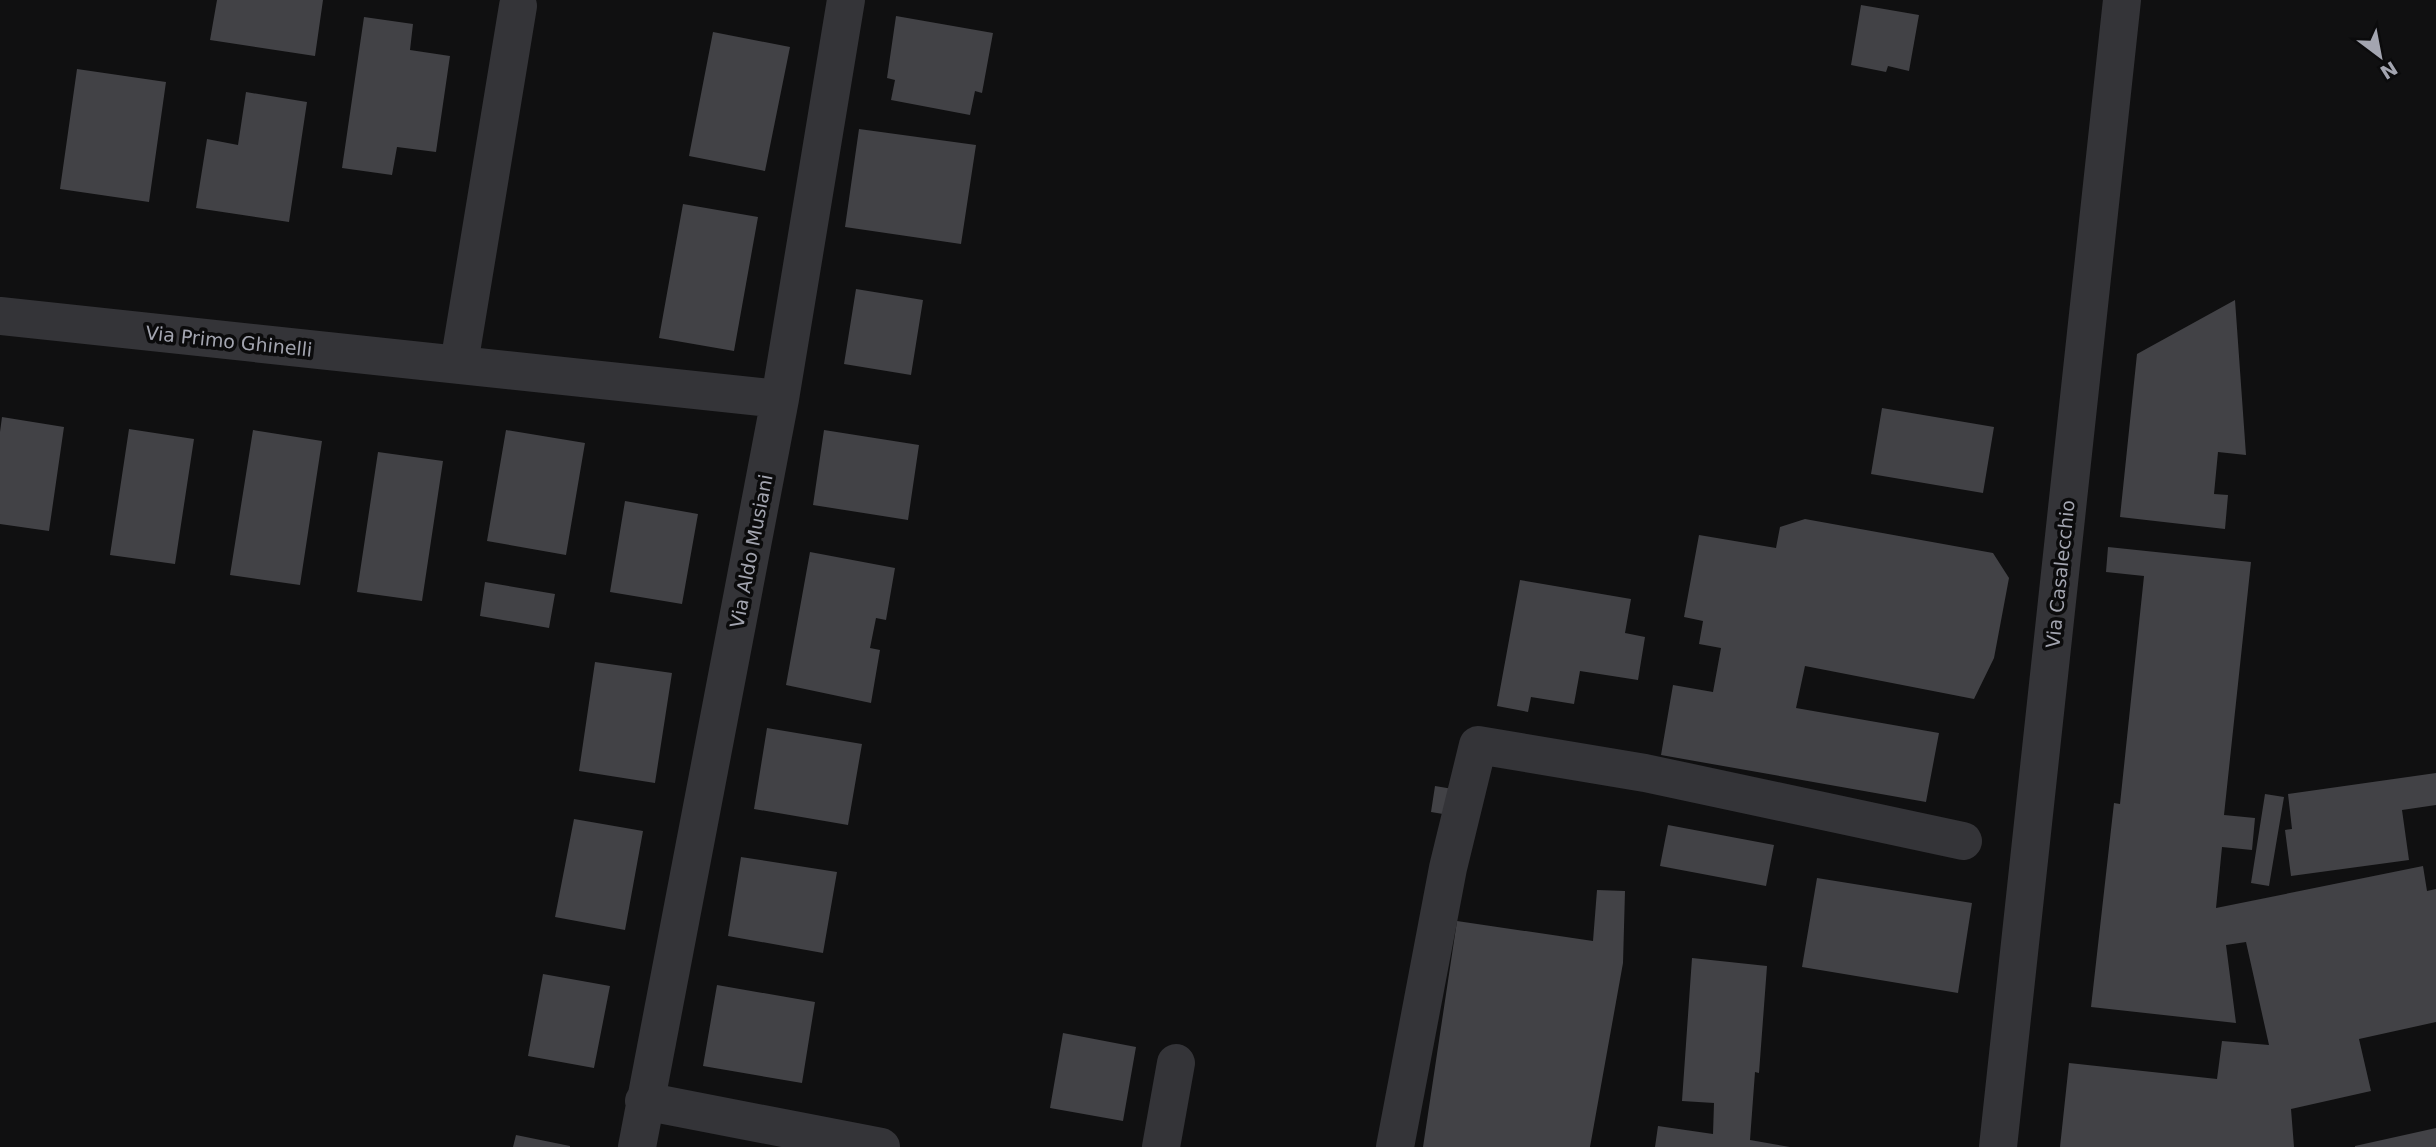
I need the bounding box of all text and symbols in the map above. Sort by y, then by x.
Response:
north arrow [2345,21,2415,91]
text: N [2376,57,2402,84]
street label: Via Primo Ghinelli [145,321,313,361]
street label: Via Aldo Musiani [725,472,777,630]
street label: Via Casalecchio [2041,499,2079,649]

